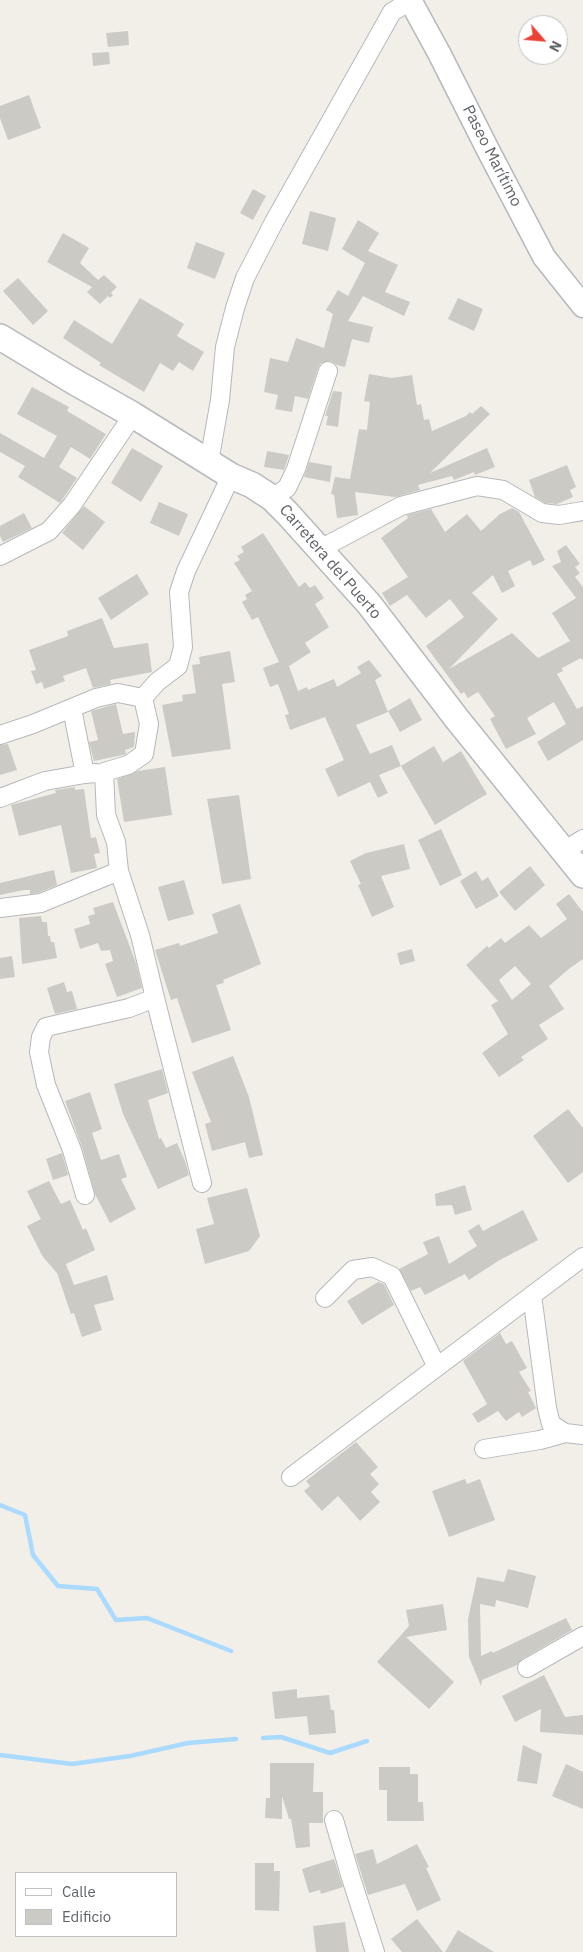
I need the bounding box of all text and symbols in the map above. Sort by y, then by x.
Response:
north arrow [518,15,568,65]
text: N [545,38,566,55]
street label: Paseo Marítimo [458,102,526,210]
street label: Carretera del Puerto [275,501,385,623]
legend [15,1872,178,1937]
text: Calle [62,1882,96,1901]
text: Edificio [62,1907,111,1926]

